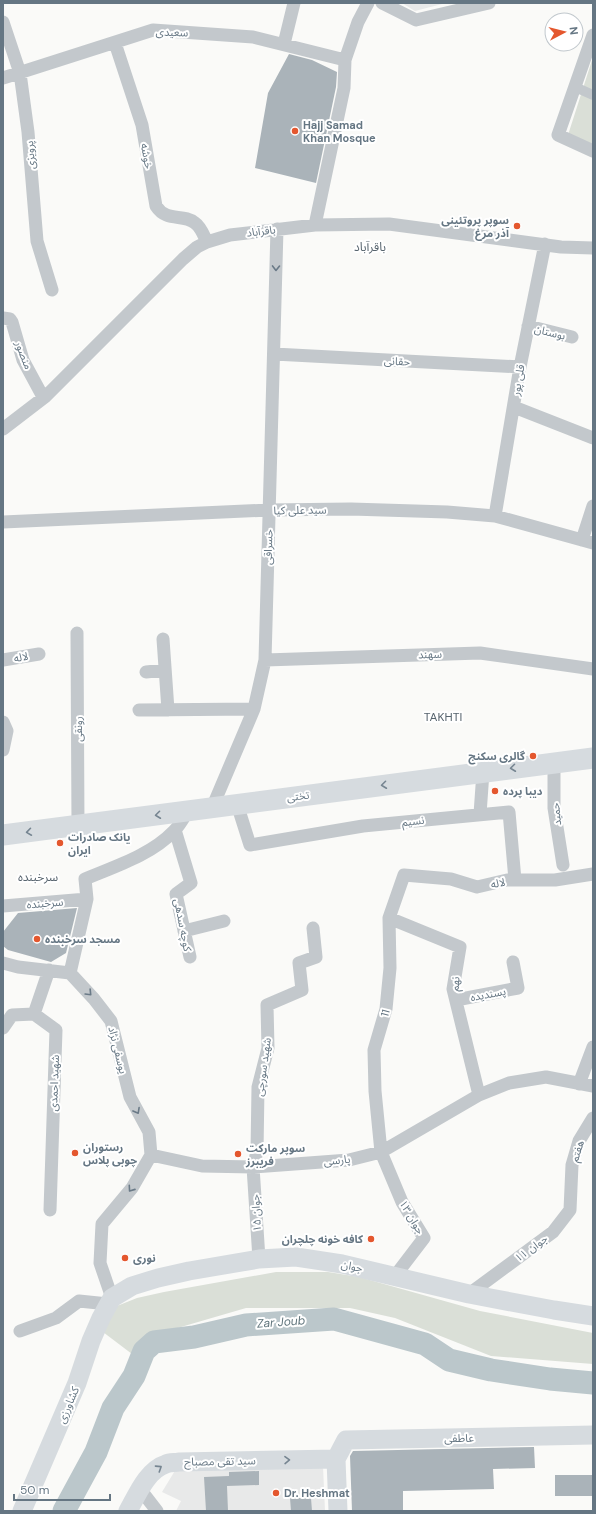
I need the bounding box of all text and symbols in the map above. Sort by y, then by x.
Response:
north arrow [544,12,584,52]
street label: سعیدی [155,24,189,40]
text: N [566,26,581,36]
place label: Hajj Samad Khan Mosque [303,118,376,145]
marker: Hajj Samad Khan Mosque [290,126,300,136]
street label: پرویزی [22,140,39,170]
street label: خوشه [138,142,156,170]
place label: سوپر پروتئینی آذر مرغ [441,213,509,241]
marker: سوپر پروتئینی آذر مرغ [512,221,522,231]
street label: باقرآباد [246,222,276,240]
district label: باقرآباد [354,239,386,255]
one-way arrow [272,265,280,271]
street label: بوستان [533,321,567,343]
street label: منصور [12,338,36,371]
street label: حقانی [384,353,411,369]
street label: قلی پور [508,363,529,398]
street label: سید علی کیا [273,503,327,518]
street label: خسراقی [260,528,276,565]
street label: سهند [418,647,443,661]
street label: لاله [12,649,30,665]
district label: TAKHTI [424,709,462,725]
street label: رونقی [71,716,85,742]
place label: گالری سکنج [468,749,526,765]
marker: گالری سکنج [528,751,538,761]
one-way arrow [510,764,516,773]
one-way arrow [381,780,387,789]
place label: دیبا پرده [503,784,543,799]
marker: دیبا پرده [490,786,500,796]
street label: تختی [286,788,310,804]
street label: حمید [548,801,564,826]
one-way arrow [155,810,161,819]
street label: نسیم [401,813,425,831]
one-way arrow [26,827,32,836]
place label: یانک صادرات ایران [68,830,131,857]
marker: یانک صادرات ایران [55,838,65,848]
district label: سرخبنده [18,869,58,885]
street label: لاله [489,875,507,891]
street label: سرخبنده [26,894,64,912]
street label: کوچه سدهی [170,897,195,953]
place label: مسجد سرخبنده [45,932,120,946]
marker: مسجد سرخبنده [32,934,42,944]
street label: نهم [448,976,464,992]
street label: پسندیده [469,984,507,1005]
one-way arrow [84,988,92,996]
street label: 11 [377,1008,393,1018]
street label: یوسفی نژاد [105,1025,131,1075]
street label: شهید سورچی [252,1036,275,1097]
street label: شهید احمدی [46,1054,62,1112]
one-way arrow [133,1107,140,1114]
street label: هفتم [567,1138,589,1164]
place label: رستوران چوبی پلاس [83,1140,137,1168]
place label: سوپر مارکت فریبرز [245,1141,305,1168]
marker: رستوران چوبی پلاس [70,1148,80,1158]
marker: سوپر مارکت فریبرز [233,1149,243,1159]
street label: پارسی [323,1152,351,1169]
one-way arrow [129,1184,136,1191]
street label: جوان ۱۵ [248,1193,264,1232]
street label: جوان ۱۳ [396,1197,428,1237]
street label: جوان ۱۱ [512,1231,551,1265]
place label: کافه خونه چلچران [282,1232,364,1247]
marker: کافه خونه چلچران [366,1234,376,1244]
place label: نوری [133,1251,156,1265]
marker: نوری [120,1253,130,1263]
street label: جوان [340,1257,365,1275]
water label: Zar Joub [256,1312,306,1332]
street label: کشاورزی [54,1384,82,1425]
street label: عاطفی [444,1431,474,1445]
street label: سید تقی مصباح [184,1453,256,1470]
one-way arrow [284,1456,290,1464]
one-way arrow [154,1466,161,1473]
scale bar [14,1476,110,1502]
text: 50 m [20,1482,49,1498]
place label: Dr. Heshmat [284,1486,350,1500]
marker: Dr. Heshmat [271,1488,281,1498]

